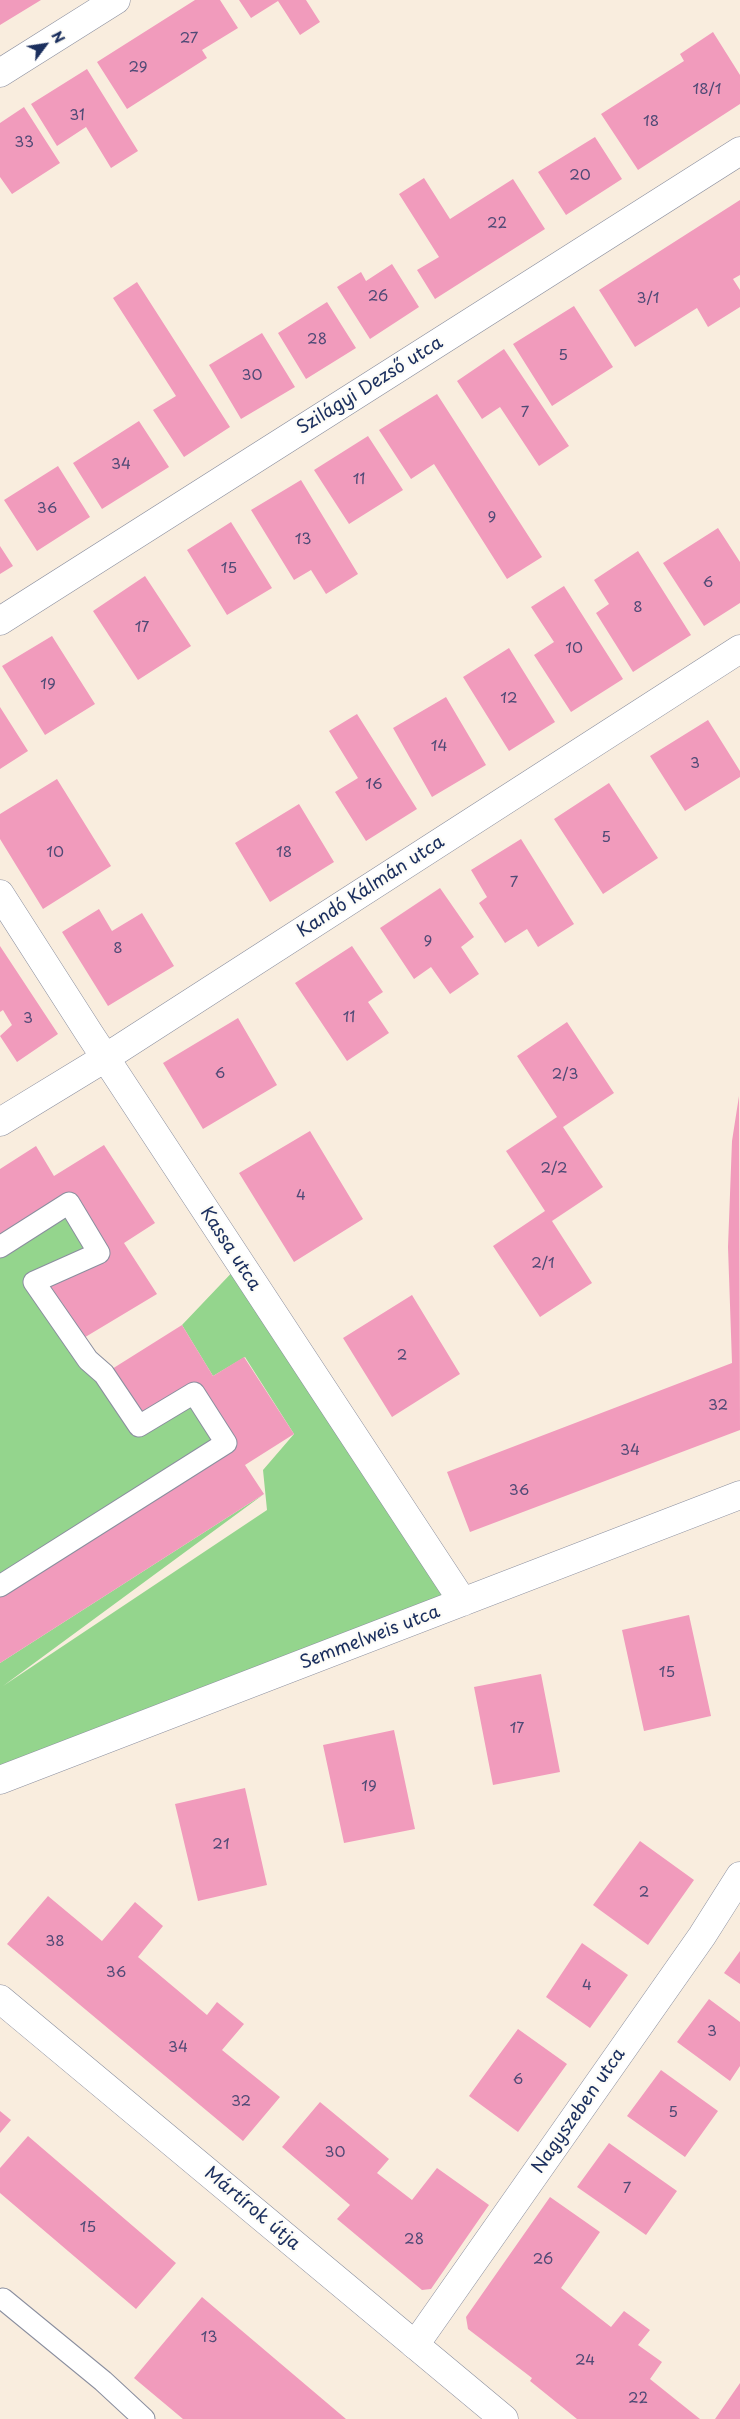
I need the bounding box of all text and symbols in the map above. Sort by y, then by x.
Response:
north arrow [20,20,70,70]
text: N [46,27,70,47]
house number: 27 [180,30,198,48]
house number: 29 [128,59,148,77]
house number: 18/1 [693,81,721,99]
house number: 31 [69,107,85,125]
house number: 18 [643,113,659,131]
house number: 33 [14,134,34,152]
house number: 20 [569,167,591,185]
house number: 22 [487,215,507,233]
house number: 26 [368,288,388,306]
house number: 3/1 [637,290,659,308]
house number: 28 [307,331,327,349]
street label: Szilágyi Dezső utca [293,332,447,440]
house number: 5 [558,347,568,365]
house number: 30 [242,367,262,385]
house number: 7 [521,404,529,422]
house number: 34 [111,456,131,474]
house number: 11 [353,471,365,489]
house number: 36 [37,500,57,518]
house number: 9 [488,509,496,527]
house number: 13 [295,531,311,549]
house number: 15 [221,560,237,578]
house number: 6 [703,574,713,592]
house number: 8 [633,599,643,617]
house number: 17 [135,619,149,637]
house number: 10 [565,640,583,658]
house number: 19 [40,676,56,694]
house number: 12 [500,690,518,708]
house number: 14 [431,738,447,756]
house number: 3 [690,755,700,773]
house number: 16 [365,776,383,794]
house number: 5 [601,829,611,847]
street label: Kandó Kálmán utca [293,831,449,943]
house number: 10 [46,844,64,862]
house number: 18 [276,844,292,862]
house number: 7 [510,874,518,892]
house number: 9 [424,933,432,951]
house number: 8 [113,940,123,958]
house number: 11 [343,1009,355,1027]
house number: 3 [23,1010,33,1028]
house number: 6 [215,1065,225,1083]
house number: 2/3 [552,1066,578,1084]
house number: 2/2 [540,1160,568,1178]
house number: 4 [296,1187,306,1205]
street label: Kassa utca [195,1203,265,1295]
house number: 2/1 [531,1255,555,1273]
house number: 2 [397,1347,407,1365]
house number: 32 [708,1397,728,1415]
house number: 34 [620,1442,640,1460]
house number: 36 [509,1482,529,1500]
street label: Semmelweis utca [297,1601,443,1675]
house number: 15 [659,1664,675,1682]
house number: 17 [510,1720,524,1738]
house number: 19 [361,1778,377,1796]
house number: 21 [212,1836,230,1854]
house number: 2 [639,1884,649,1902]
house number: 38 [45,1933,65,1951]
house number: 36 [106,1964,126,1982]
house number: 4 [582,1977,592,1995]
house number: 3 [707,2023,717,2041]
house number: 34 [168,2039,188,2057]
street label: Nagyszeben utca [528,2044,630,2178]
house number: 6 [513,2071,523,2089]
house number: 32 [231,2093,251,2111]
house number: 5 [668,2104,678,2122]
house number: 30 [325,2144,345,2162]
street label: Mártírok útja [200,2163,304,2255]
house number: 7 [623,2180,631,2198]
house number: 15 [80,2219,96,2237]
house number: 28 [404,2231,424,2249]
house number: 26 [533,2251,553,2269]
house number: 13 [201,2329,217,2347]
house number: 24 [575,2352,595,2370]
house number: 22 [628,2390,648,2408]

